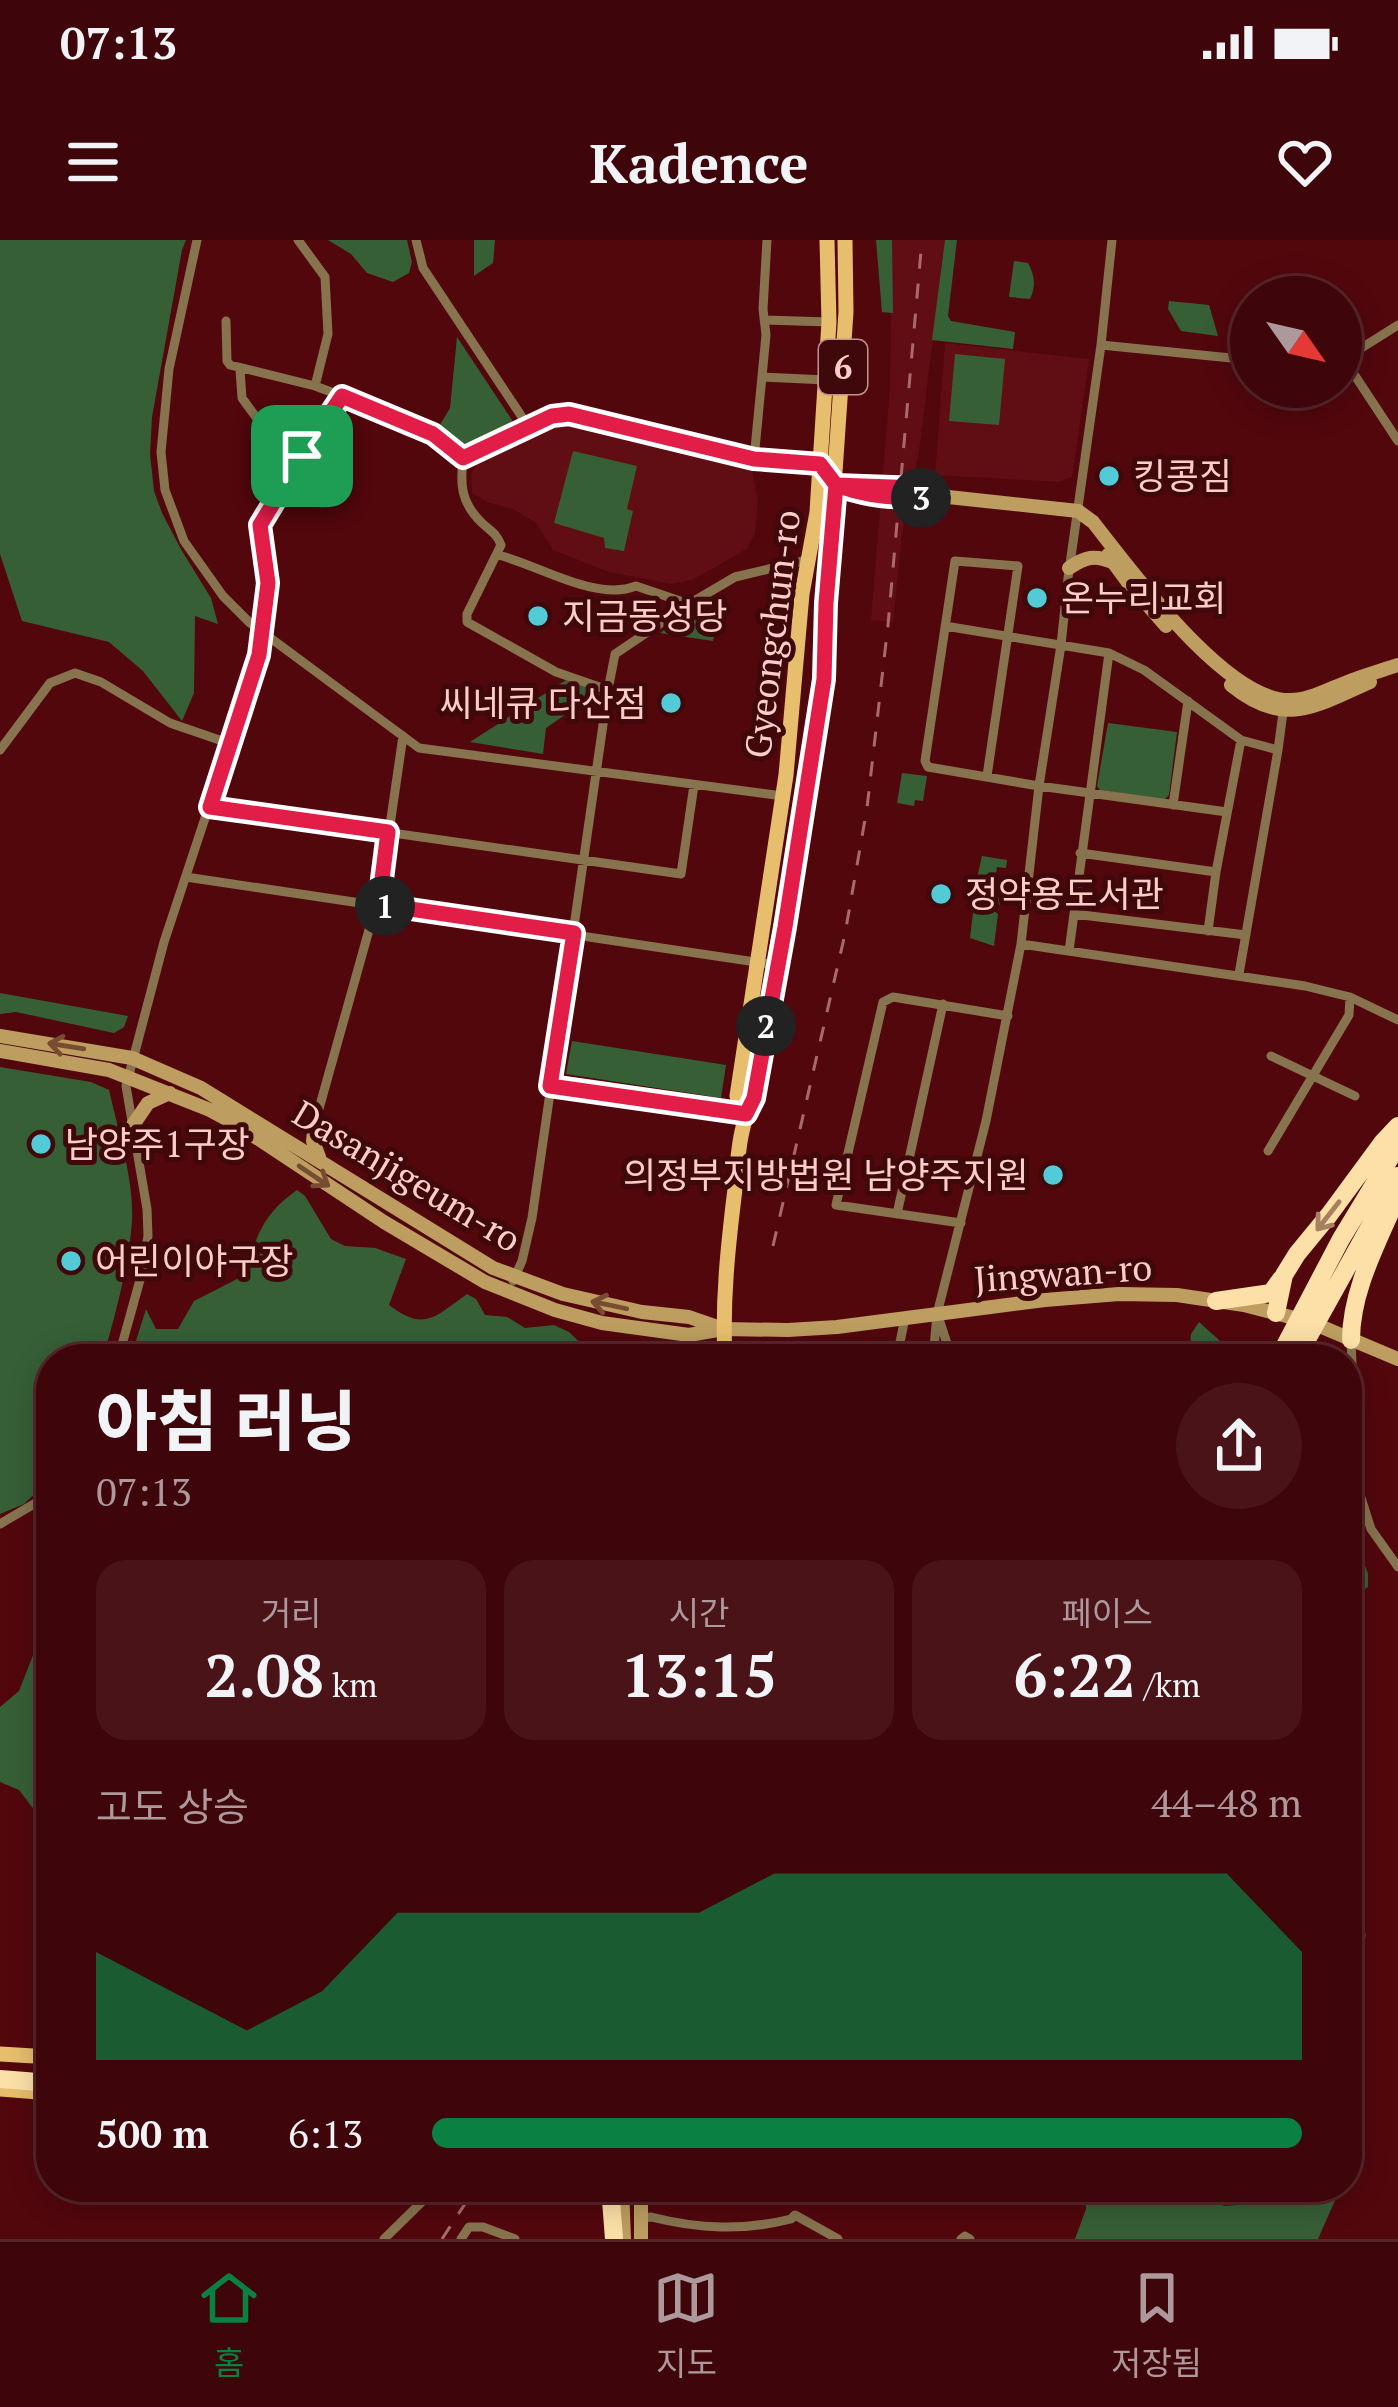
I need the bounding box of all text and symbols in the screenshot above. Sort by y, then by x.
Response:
text: 07:13 [60,12,177,72]
text: Kadence [590,127,808,198]
icon: menu [60,129,126,195]
icon: heart [1272,129,1338,195]
north arrow [1230,276,1362,408]
map controls [1230,276,1362,408]
road number: 6 [819,340,867,394]
pin [251,405,353,507]
icon: arrive [269,423,335,489]
place label: 킹콩짐 [1133,452,1232,499]
marker: 킹콩짐 [1096,463,1122,489]
pin: 3 [891,468,951,528]
text: 3 [912,476,930,519]
street label: Gyeongchun-ro [733,507,810,761]
place label: 온누리교회 [1061,574,1227,621]
marker: 온누리교회 [1024,585,1050,611]
place label: 지금동성당 [562,592,728,639]
marker: 지금동성당 [525,603,551,629]
place label: 씨네큐 다산점 [440,679,647,726]
marker: 씨네큐 다산점 [658,690,684,716]
place label: 정약용도서관 [965,870,1164,917]
pin: 1 [355,876,415,936]
marker: 정약용도서관 [928,881,954,907]
text: 1 [376,884,394,927]
pin: 2 [736,996,796,1056]
text: 2 [757,1004,775,1047]
one-way arrow [47,1034,86,1057]
street label: Dasanjigeum-ro [285,1089,530,1262]
place label: 남양주1구장 [65,1120,250,1167]
marker: 남양주1구장 [28,1131,54,1157]
place label: 의정부지방법원 남양주지원 [623,1151,1029,1198]
marker: 의정부지방법원 남양주지원 [1040,1162,1066,1188]
one-way arrow [297,1163,331,1188]
one-way arrow [1315,1199,1342,1231]
place label: 어린이야구장 [95,1237,294,1284]
street label: Jingwan-ro [972,1243,1154,1302]
marker: 어린이야구장 [58,1248,84,1274]
one-way arrow [591,1293,629,1316]
text: 아침 러닝 [96,1376,357,1464]
button: share [1176,1383,1302,1509]
text: 07:13 [96,1465,192,1517]
text: 거리 [261,1591,321,1634]
text: 시간 [669,1591,729,1634]
text: 페이스 [1061,1591,1153,1634]
text: 2.08 [205,1635,324,1714]
text: 13:15 [621,1635,777,1714]
text: 6:22 [1013,1635,1136,1714]
text: km [324,1663,378,1706]
text: /km [1136,1663,1201,1706]
text: 44–48 m [1151,1776,1302,1828]
text: 고도 상승 [96,1780,249,1832]
text: 500 m [96,2107,209,2159]
text: 6:13 [288,2107,363,2159]
tab: 홈 [196,2265,262,2385]
tab: 지도 [653,2265,719,2385]
tab: 저장됨 [1111,2265,1202,2385]

